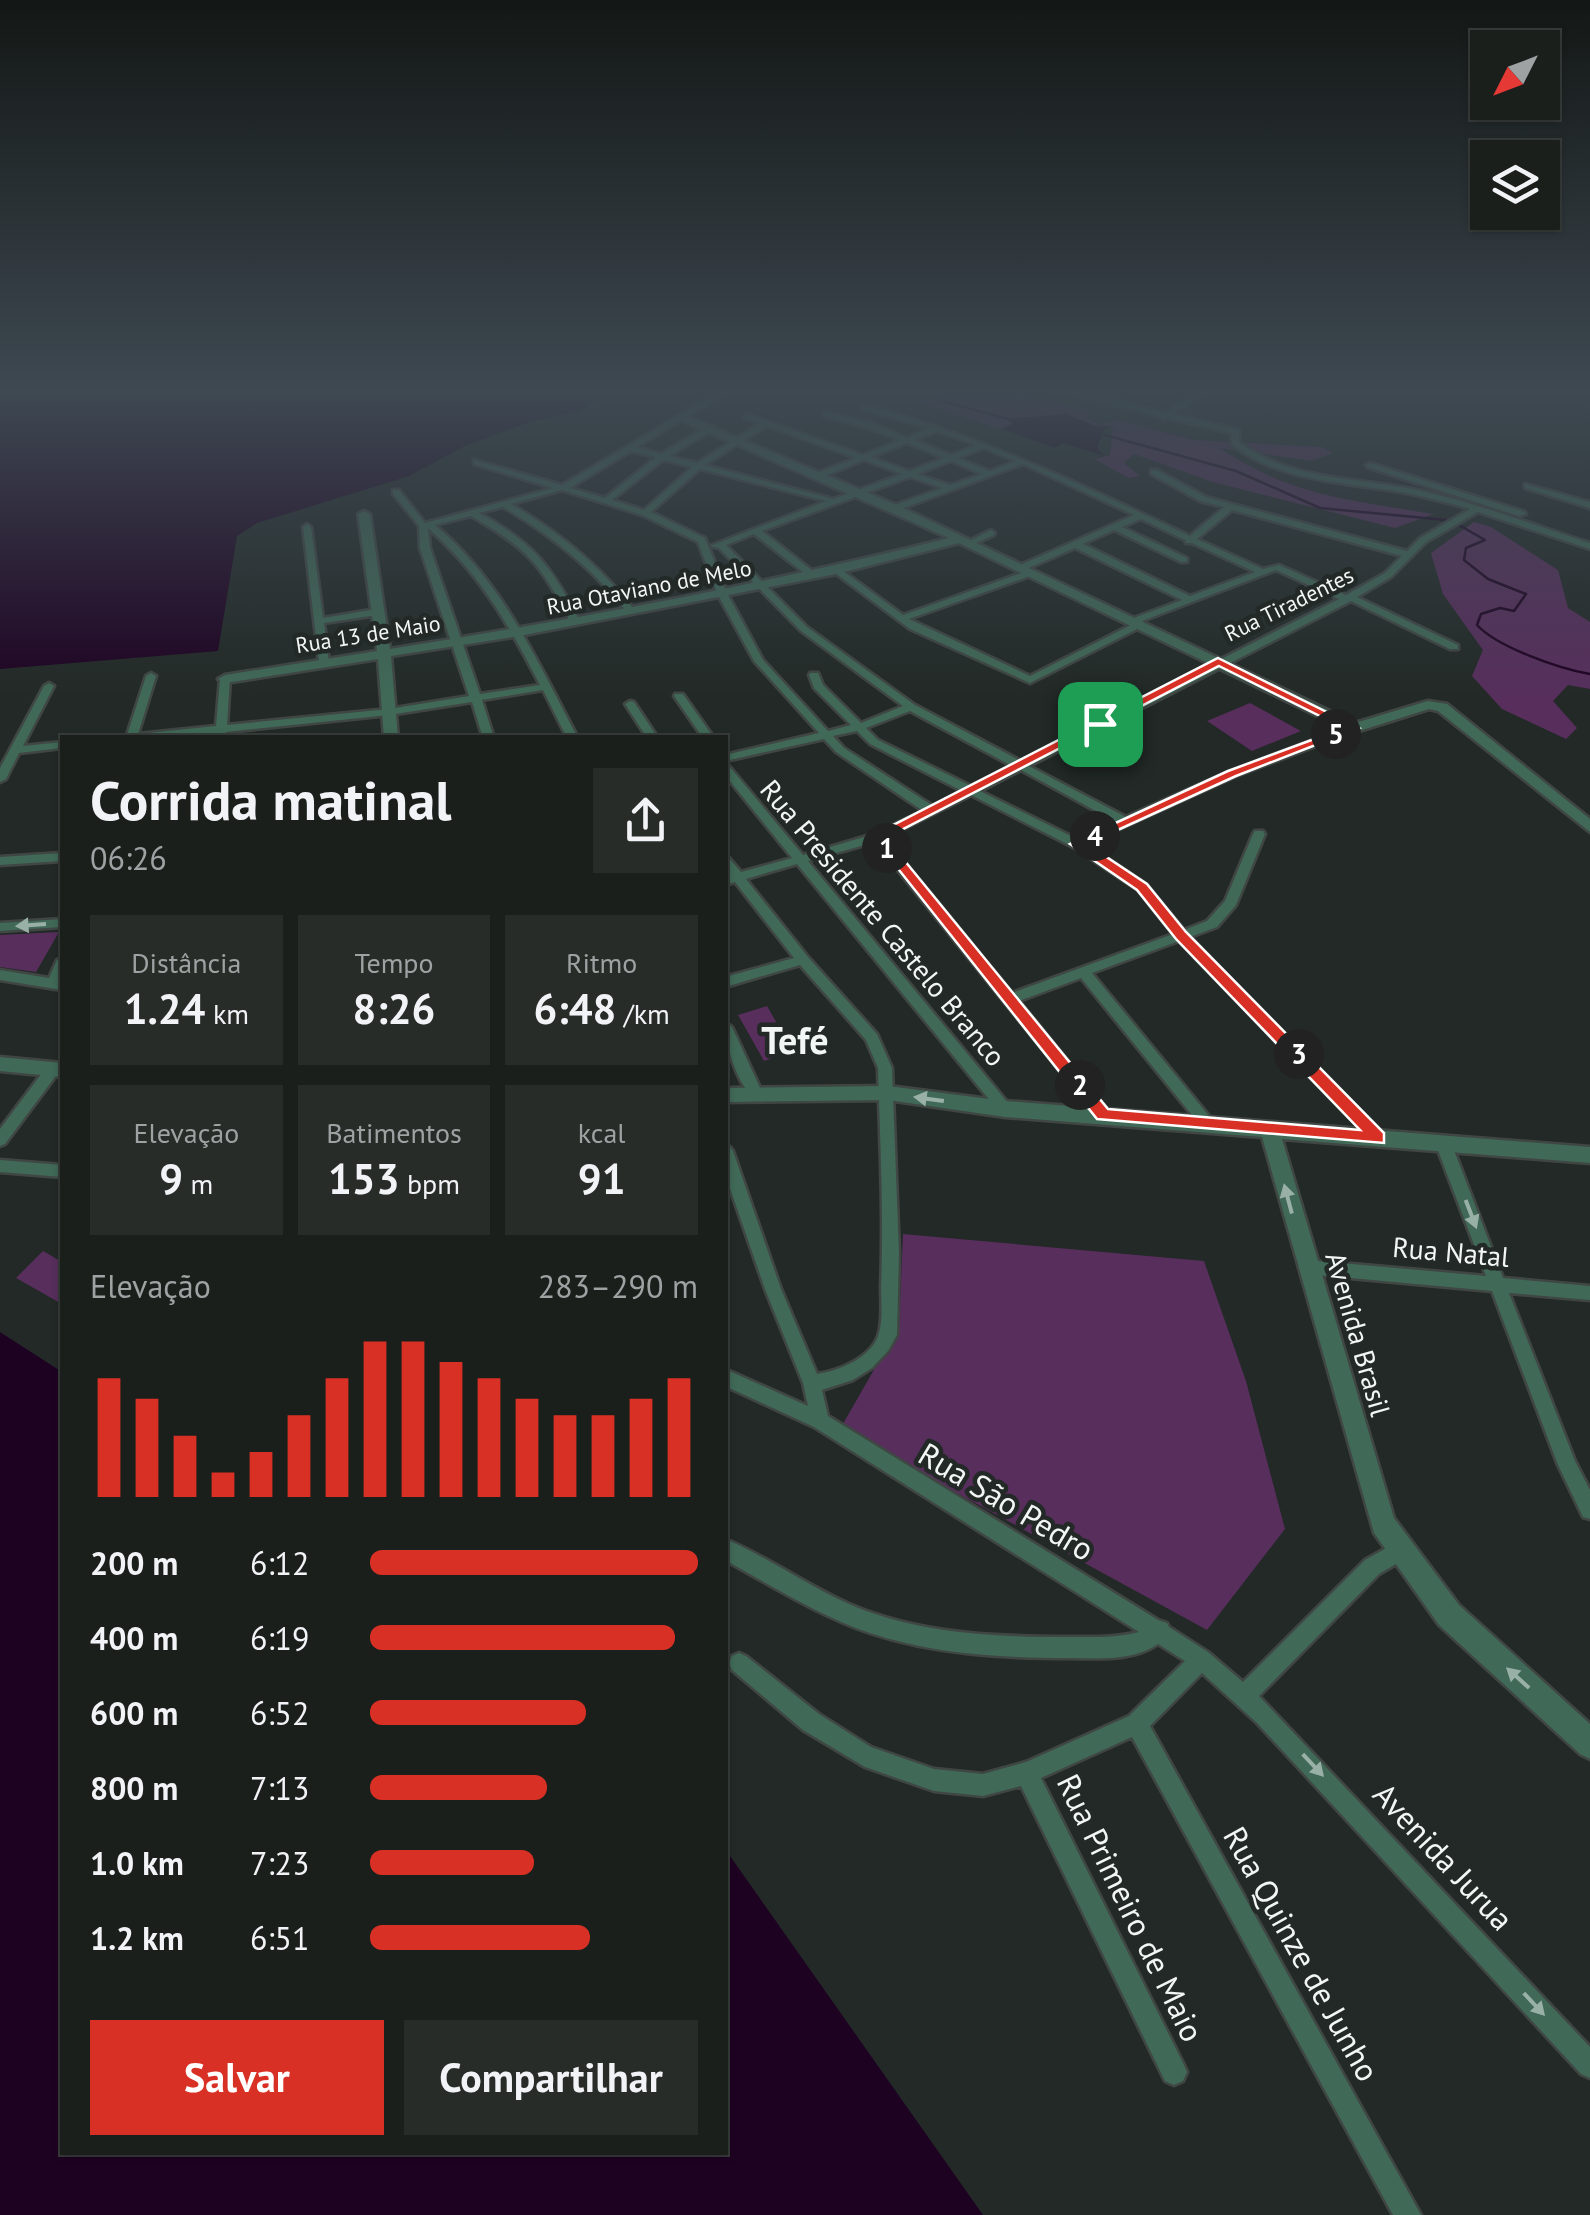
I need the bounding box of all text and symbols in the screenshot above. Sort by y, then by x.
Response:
north arrow [1470,30,1560,120]
map controls [1470,30,1560,230]
button: layers [1470,140,1560,230]
street label: Rua Otaviano de Melo [544,553,754,621]
street label: Rua Tiradentes [1220,561,1358,647]
street label: Rua 13 de Maio [294,609,442,659]
pin [1058,682,1143,767]
icon: arrive [1073,697,1128,752]
pin: 5 [1311,709,1361,759]
text: 5 [1328,715,1344,752]
text: Corrida matinal [90,764,452,835]
button: share [593,768,698,873]
street label: Rua Presidente Castelo Branco [752,772,1014,1074]
pin: 4 [1070,811,1120,861]
text: 4 [1087,817,1103,854]
pin: 1 [862,823,912,873]
text: 1 [879,829,895,866]
text: 06:26 [90,837,167,879]
one-way arrow [15,917,47,933]
text: Distância [131,944,241,981]
text: Tempo [354,944,434,981]
text: Ritmo [566,944,637,981]
text: 1.24 [124,981,205,1036]
text: 8:26 [353,981,435,1036]
text: 6:48 [534,981,616,1036]
text: km [205,995,249,1032]
text: /km [616,995,670,1032]
district label: Tefé [761,1015,829,1064]
pin: 3 [1274,1029,1324,1079]
text: 3 [1291,1035,1307,1072]
pin: 2 [1055,1060,1105,1110]
text: 2 [1072,1066,1088,1103]
one-way arrow [912,1090,944,1106]
text: Elevação [133,1114,239,1151]
text: Batimentos [326,1114,462,1151]
text: kcal [578,1114,626,1151]
text: 9 [159,1151,183,1206]
text: 153 [328,1151,399,1206]
text: 91 [578,1151,625,1206]
text: m [183,1165,213,1202]
text: bpm [399,1165,460,1202]
one-way arrow [1280,1183,1296,1214]
one-way arrow [1464,1200,1479,1230]
street label: Rua Natal [1391,1228,1511,1275]
street label: Avenida Brasil [1317,1247,1400,1420]
text: Elevação [90,1265,211,1307]
text: 283–290 m [538,1265,698,1307]
street label: Rua São Pedro [911,1432,1102,1570]
text: 200 m [90,1542,178,1584]
text: 6:12 [250,1542,309,1584]
text: 400 m [90,1617,178,1659]
text: 6:19 [250,1617,309,1659]
one-way arrow [1506,1667,1530,1690]
text: 600 m [90,1692,178,1734]
text: 6:52 [250,1692,309,1734]
one-way arrow [1301,1753,1324,1777]
text: 800 m [90,1767,178,1809]
text: 7:13 [250,1767,309,1809]
street label: Rua Primeiro de Maio [1048,1767,1214,2048]
street label: Avenida Jurua [1365,1774,1523,1939]
street label: Rua Quinze de Junho [1214,1819,1389,2088]
text: 1.0 km [90,1842,184,1884]
text: 7:23 [250,1842,309,1884]
text: 1.2 km [90,1917,184,1959]
text: 6:51 [250,1917,309,1959]
one-way arrow [1522,1991,1544,2016]
button: Salvar [90,2020,384,2135]
button: Compartilhar [404,2020,698,2135]

